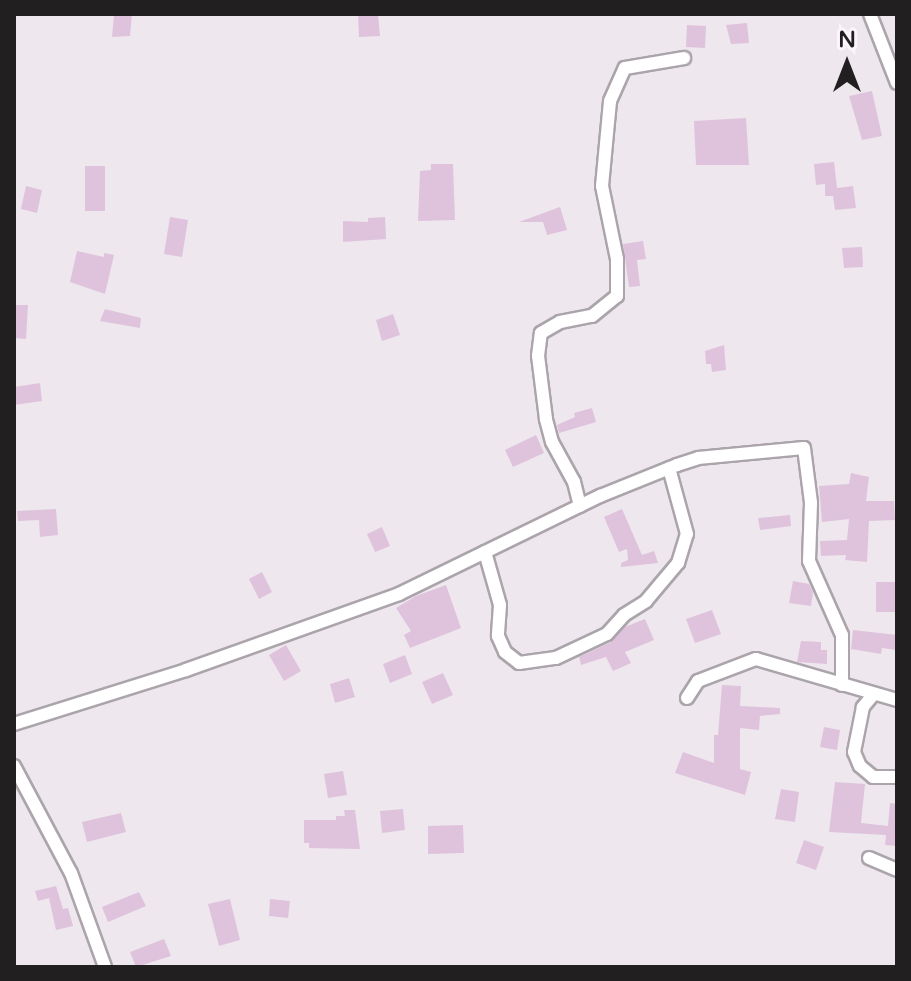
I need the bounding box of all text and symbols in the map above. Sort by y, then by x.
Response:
north arrow [807,24,887,104]
text: N [838,27,856,53]

